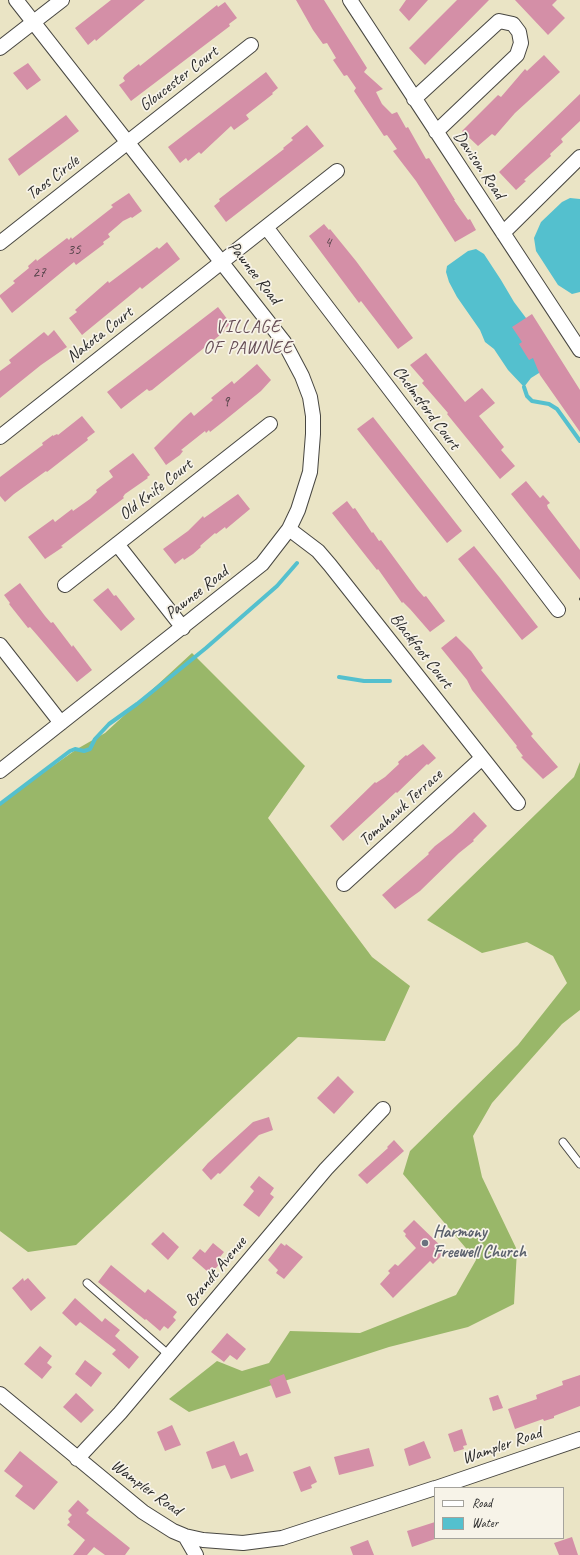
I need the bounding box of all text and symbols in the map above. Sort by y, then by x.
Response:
street label: Gloucester Court [136,42,222,116]
street label: Davison Road [449,127,509,203]
street label: Taos Circle [23,151,83,205]
house number: 4 [325,234,331,252]
street label: Pawnee Road [223,237,285,309]
house number: 35 [67,241,81,259]
house number: 27 [32,264,46,282]
street label: Nakota Court [63,303,137,367]
district label: VILLAGE OF PAWNEE [204,316,292,358]
street label: Chelmsford Court [388,362,464,454]
house number: 9 [223,393,229,411]
street label: Old Knife Court [115,455,197,525]
street label: Pawnee Road [161,562,233,624]
street label: Blackfoot Court [385,609,457,693]
street label: Tomahawk Terrace [355,765,447,851]
place label: Harmony Freewell Church [433,1223,526,1263]
street label: Brandt Avenue [181,1233,251,1311]
marker: Harmony Freewell Church [420,1238,430,1248]
street label: Wampler Road [460,1423,544,1469]
street label: Wampler Road [107,1455,185,1521]
legend [434,1487,564,1539]
text: Road [472,1495,492,1511]
text: Water [472,1515,498,1531]

